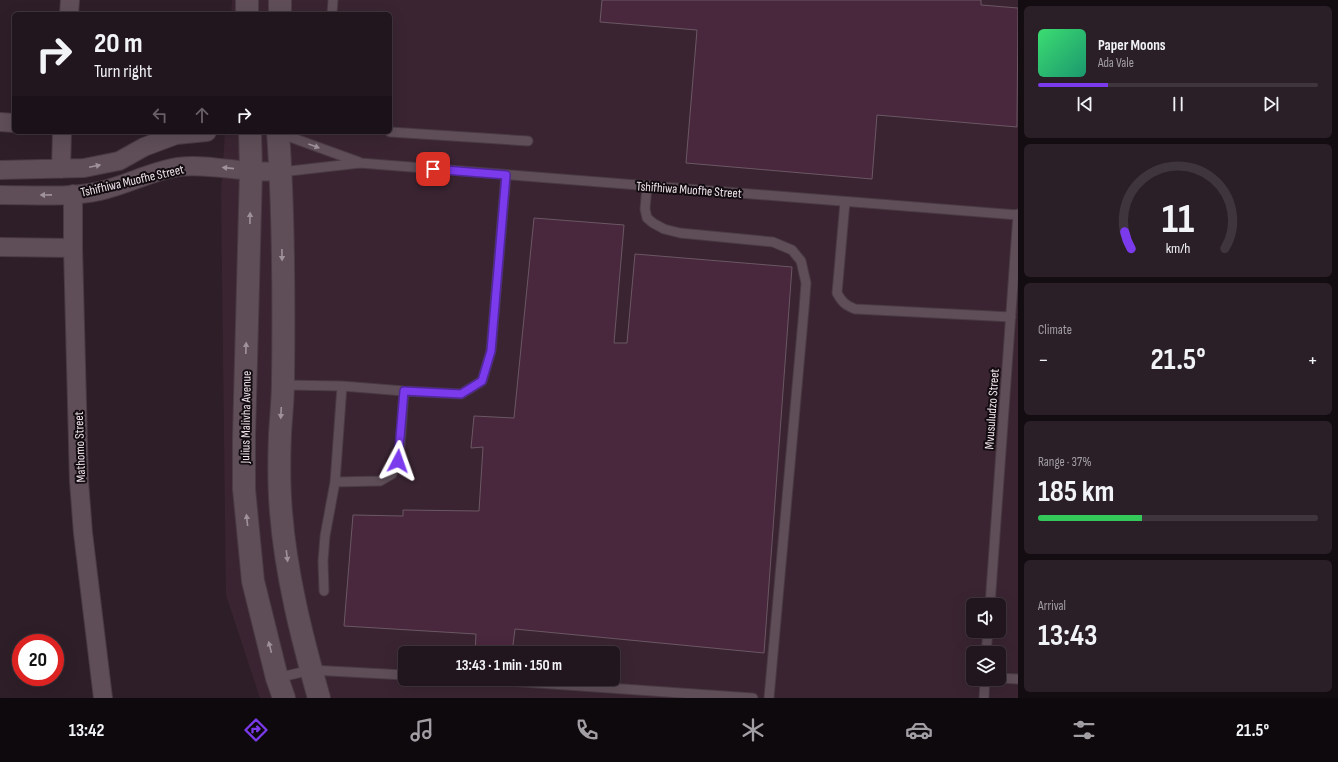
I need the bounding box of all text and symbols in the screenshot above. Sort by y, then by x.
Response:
text: 20 m [94,27,143,60]
icon: right [28,28,80,80]
text: Paper Moons [1098,36,1166,55]
text: Ada Vale [1098,55,1134,71]
text: Turn right [94,61,152,82]
icon: previous [1074,93,1096,115]
icon: pause [1167,93,1189,115]
icon: next [1260,93,1282,115]
icon: left [149,104,171,126]
icon: ahead [191,104,213,126]
icon: right [233,104,255,126]
one-way arrow [309,143,321,149]
pin [416,152,450,186]
icon: arrive [422,158,444,180]
street label: Tshifhiwa Muofhe Street [79,161,186,201]
one-way arrow [89,162,101,168]
one-way arrow [222,165,234,172]
street label: Tshifhiwa Muofhe Street [636,178,742,202]
one-way arrow [39,192,52,198]
text: 11 [1162,194,1194,243]
one-way arrow [247,211,253,224]
text: km/h [1166,239,1190,256]
one-way arrow [279,249,285,262]
text: Climate [1038,322,1072,338]
one-way arrow [243,341,249,354]
text: 21.5° [1150,342,1206,378]
text: − [1038,347,1049,374]
text: + [1307,347,1318,374]
street label: Mvusuludzo Street [981,368,1003,450]
street label: Julius Malivha Avenue [237,371,255,464]
one-way arrow [278,407,285,419]
street label: Mathomo Street [71,411,89,483]
position arrow [377,440,419,482]
text: Range · 37% [1038,454,1092,470]
text: 185 km [1038,474,1114,510]
one-way arrow [243,514,250,526]
one-way arrow [283,550,290,562]
map controls [966,598,1006,686]
button: sound [966,598,1006,638]
text: Arrival [1038,598,1066,614]
text: 13:43 [1038,618,1097,654]
speed limit sign: 20 [12,634,64,686]
one-way arrow [266,641,272,653]
button: layers [966,646,1006,686]
text: 13:43 · 1 min · 150 m [456,656,562,675]
icon: directions [242,716,270,744]
icon: music [408,716,436,744]
icon: phone [573,716,601,744]
icon: climate [739,716,767,744]
icon: car [905,716,933,744]
icon: filters [1070,716,1098,744]
text: 13:42 [69,720,104,741]
text: 21.5° [1236,720,1269,741]

